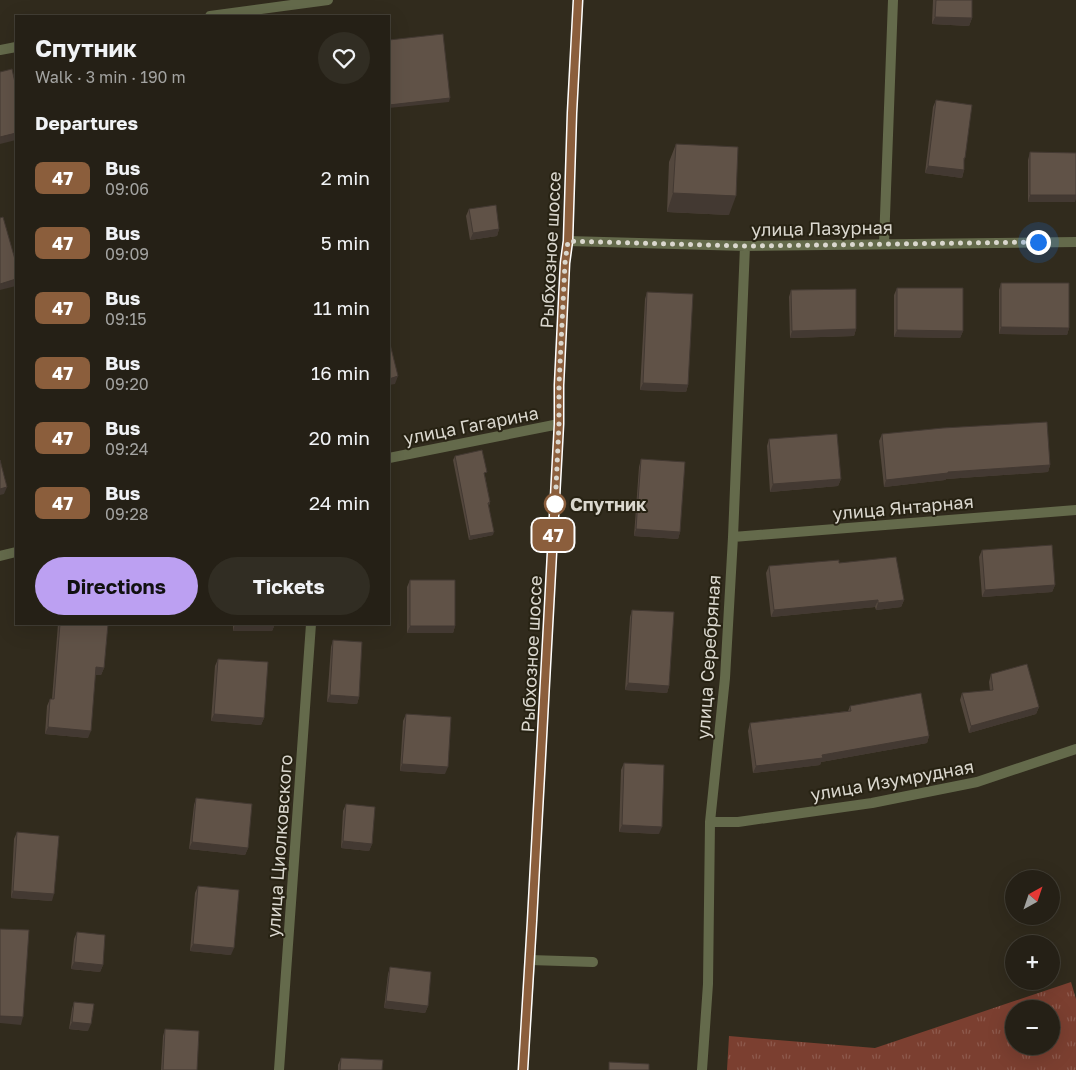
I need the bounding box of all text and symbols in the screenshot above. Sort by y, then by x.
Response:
button: heart [318,32,370,84]
text: Спутник [35,33,137,62]
text: Walk · 3 min · 190 m [35,67,186,87]
text: Departures [35,111,138,134]
text: Bus [105,156,140,179]
text: 2 min [321,166,370,189]
text: 47 [52,167,73,189]
street label: Рыбхозное шоссе [535,171,565,329]
text: 09:06 [105,179,149,199]
street label: улица Лазурная [751,216,893,240]
text: Bus [105,221,140,244]
your location [1026,230,1051,255]
text: 5 min [321,231,370,254]
text: 47 [52,232,73,254]
text: 09:09 [105,244,149,264]
text: Bus [105,286,140,309]
text: 11 min [313,296,370,319]
text: 47 [52,297,73,319]
text: 09:15 [105,309,146,329]
text: Bus [105,351,140,374]
text: 16 min [311,361,370,384]
text: 47 [52,362,73,384]
text: 09:20 [105,374,149,394]
street label: улица Гагарина [402,401,540,449]
text: Bus [105,416,140,439]
text: 20 min [309,426,370,449]
text: 47 [52,427,73,449]
text: 09:24 [105,439,148,459]
text: Bus [105,481,140,504]
street label: улица Янтарная [831,490,975,524]
text: 24 min [309,491,370,514]
text: 47 [52,492,73,514]
marker: Спутник [544,493,566,515]
place label: Спутник [570,493,647,515]
text: 09:28 [105,504,148,524]
line badge: 47 [530,519,576,551]
text: 47 [542,524,564,546]
button: Directions [35,557,198,615]
button: Tickets [208,557,370,615]
street label: улица Серебряная [691,574,725,740]
street label: Рыбхозное шоссе [516,575,546,733]
street label: улица Циолковского [262,754,296,938]
street label: улица Изумрудная [809,755,975,805]
north arrow [1005,870,1060,925]
map controls [1005,870,1060,1055]
button: + [1005,935,1060,990]
button: − [1005,1000,1060,1055]

